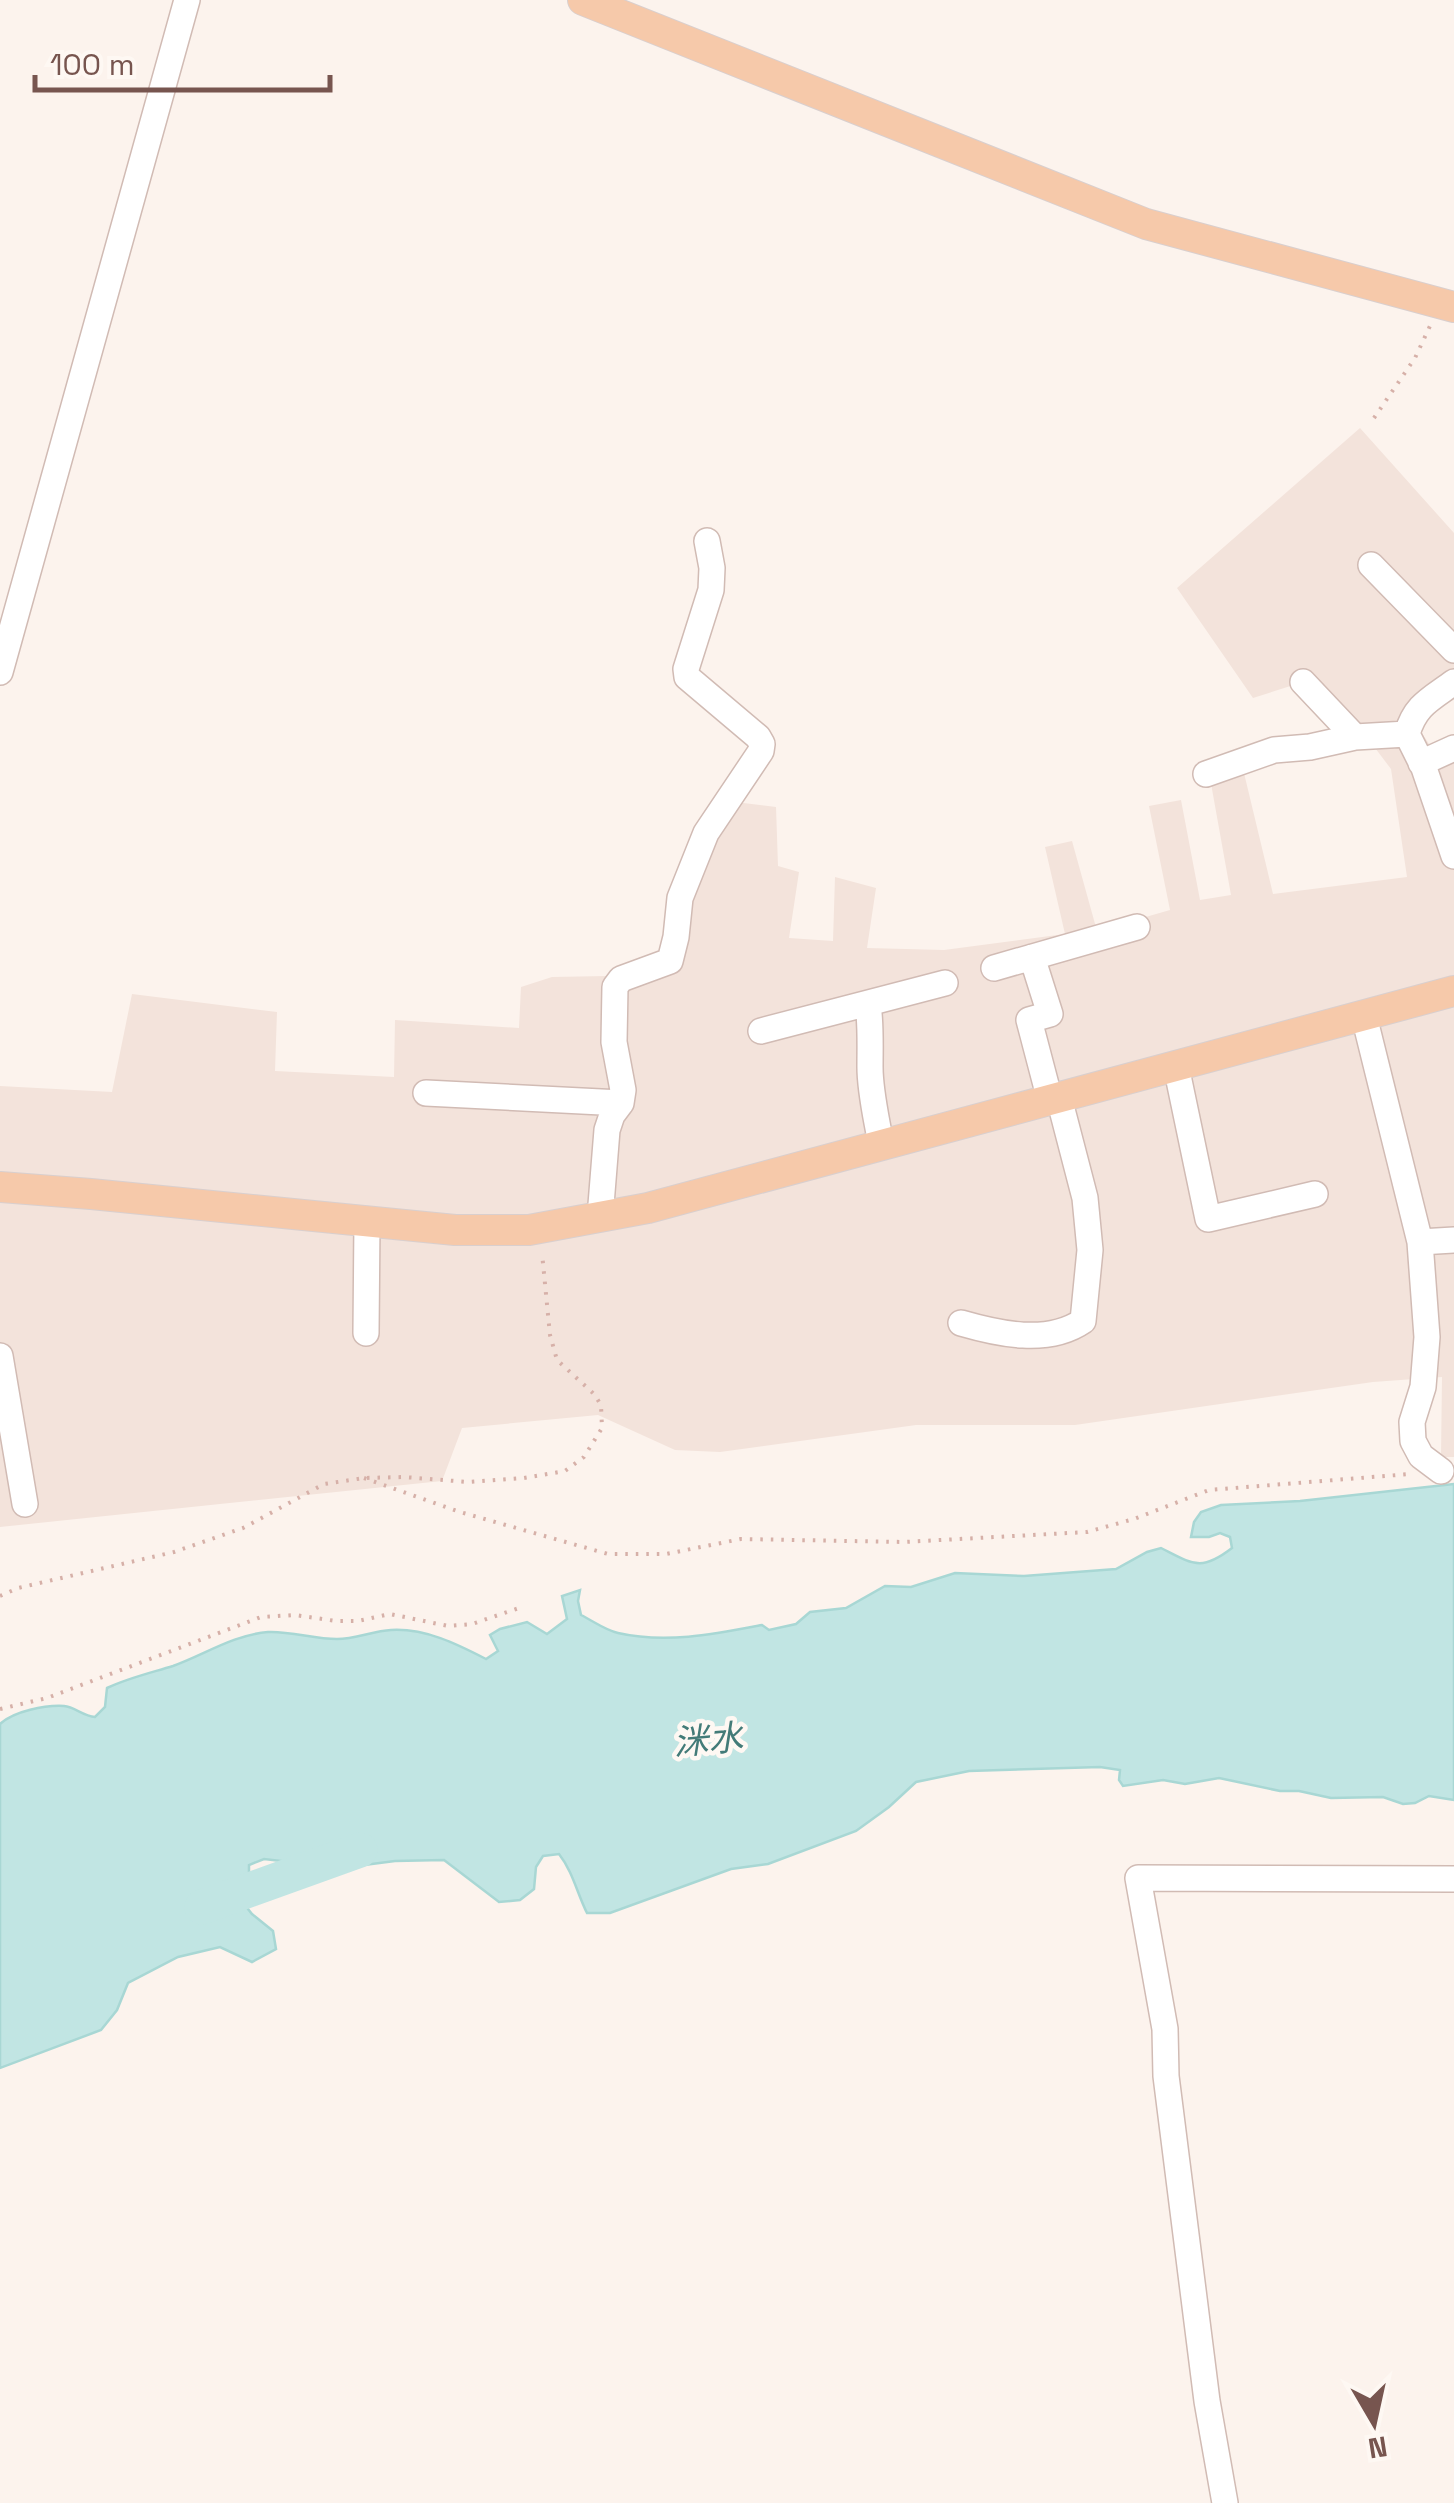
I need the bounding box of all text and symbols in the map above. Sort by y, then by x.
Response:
scale bar [35,30,330,92]
text: 100 m [50,45,135,84]
water label: 洣水 [671,1715,747,1765]
north arrow [1324,2373,1424,2473]
text: N [1366,2428,1390,2467]

